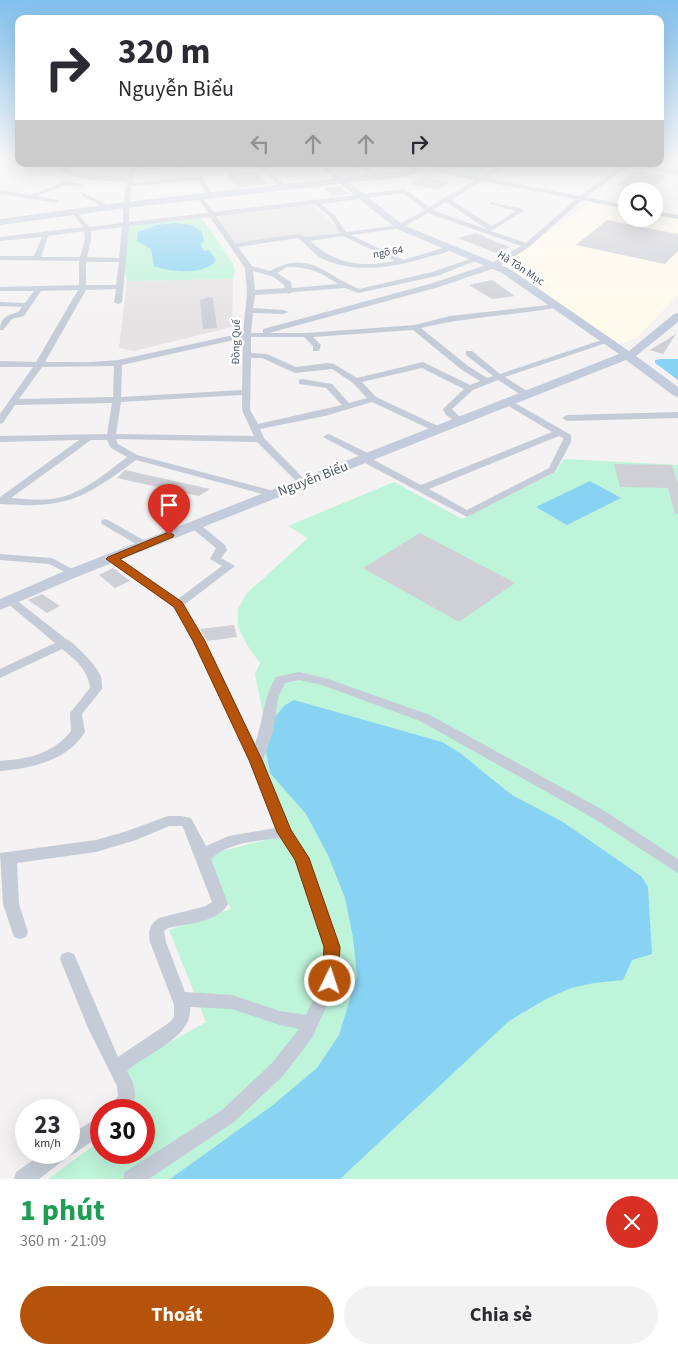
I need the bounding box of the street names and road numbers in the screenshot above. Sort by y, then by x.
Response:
street label: ngõ 64 [372,242,405,262]
street label: Hà Tôn Mục [495,247,547,289]
street label: Đồng Quế [228,319,244,365]
street label: Nguyễn Biểu [275,456,351,502]

